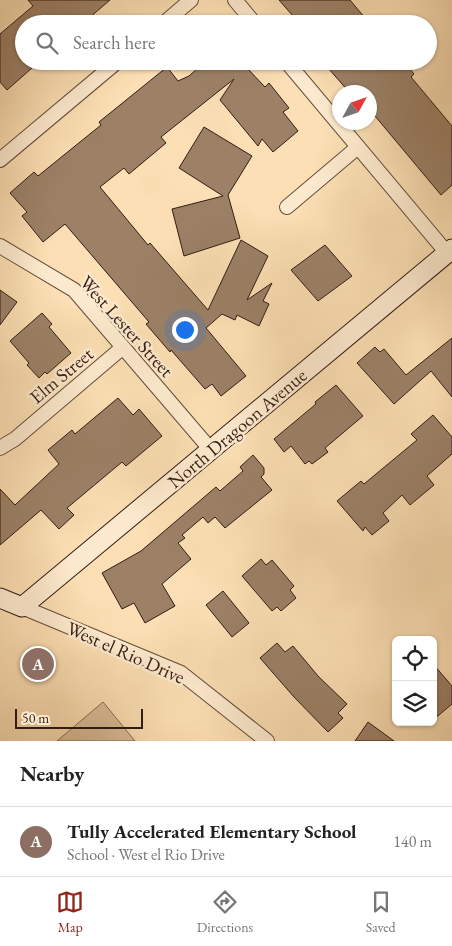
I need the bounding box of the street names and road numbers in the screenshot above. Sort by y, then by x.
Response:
street label: West Lester Street [74,270,179,383]
street label: Elm Street [24,341,98,409]
street label: North Dragoon Avenue [163,363,312,494]
street label: West el Rio Drive [63,615,189,690]

